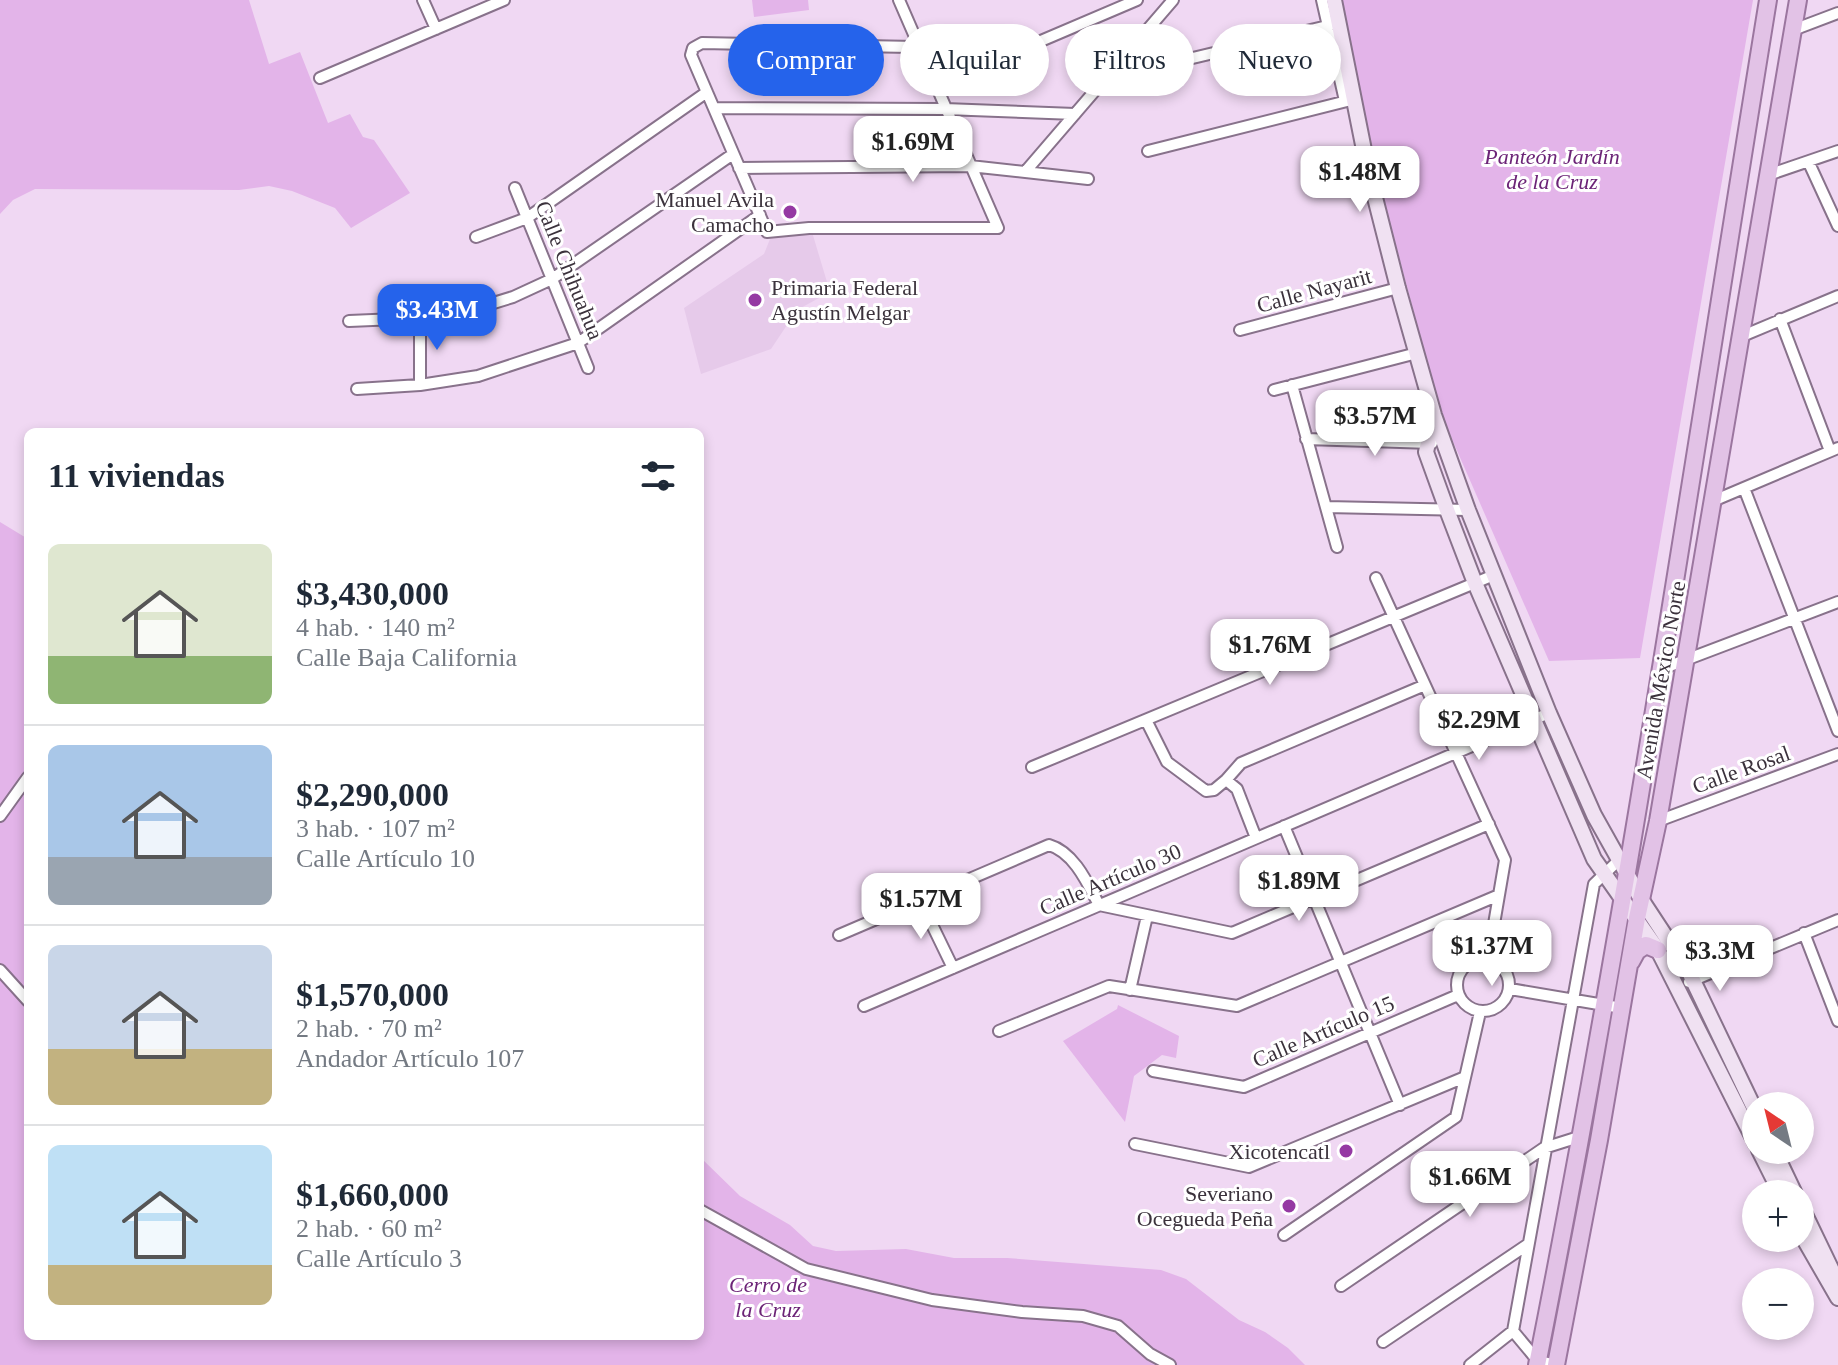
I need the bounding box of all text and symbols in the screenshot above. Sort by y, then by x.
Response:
chip: Comprar [728,24,884,96]
chip: Alquilar [900,24,1049,96]
chip: Filtros [1065,24,1194,96]
chip: Nuevo [1210,24,1341,96]
pin: $1.69M [848,116,978,184]
text: $1.69M [871,127,955,156]
park label: Panteón Jardín de la Cruz [1483,144,1620,194]
pin: $1.48M [1295,146,1425,214]
text: $1.48M [1318,157,1402,186]
place label: Manuel Avila Camacho [655,187,774,237]
street label: Calle Chihuahua [530,197,609,343]
marker: Manuel Avila Camacho [781,203,799,221]
street label: Calle Nayarit [1254,263,1374,318]
place label: Primaria Federal Agustín Melgar [771,275,918,325]
pin: $3.43M [372,284,502,352]
marker: Primaria Federal Agustín Melgar [746,291,764,309]
text: $3.43M [395,295,479,324]
pin: $3.57M [1310,390,1440,458]
text: $3.57M [1333,401,1417,430]
icon: filters [636,454,680,498]
text: 11 viviendas [48,457,225,494]
text: $3,430,000 [296,575,449,612]
icon: home [112,576,208,672]
street label: Avenida México Norte [1631,579,1690,781]
text: 4 hab. · 140 m² [296,613,455,642]
pin: $1.76M [1205,619,1335,687]
text: $1.76M [1228,630,1312,659]
text: Calle Baja California [296,643,517,672]
pin: $2.29M [1414,694,1544,762]
text: $2.29M [1437,705,1521,734]
street label: Calle Rosal [1689,740,1793,799]
text: $2,290,000 [296,776,449,813]
icon: home [112,777,208,873]
text: 3 hab. · 107 m² [296,814,455,843]
street label: Calle Artículo 30 [1036,838,1185,921]
text: Calle Artículo 10 [296,844,475,873]
pin: $1.89M [1234,855,1364,923]
text: $1.89M [1257,866,1341,895]
pin: $1.57M [856,873,986,941]
text: $1.57M [879,884,963,913]
pin: $1.37M [1427,920,1557,988]
pin: $3.3M [1664,925,1776,993]
text: $1.37M [1450,931,1534,960]
text: $3.3M [1685,936,1755,965]
text: $1,570,000 [296,976,449,1013]
icon: home [112,977,208,1073]
street label: Calle Artículo 15 [1249,990,1398,1073]
text: 2 hab. · 70 m² [296,1014,442,1043]
text: Andador Artículo 107 [296,1044,524,1073]
north arrow [1742,1092,1814,1164]
map controls [1742,1092,1814,1340]
place label: Xicotencatl [1229,1139,1330,1164]
marker: Xicotencatl [1337,1142,1355,1160]
pin: $1.66M [1405,1151,1535,1219]
text: $1.66M [1428,1162,1512,1191]
text: $1,660,000 [296,1176,449,1213]
icon: home [112,1177,208,1273]
button: + [1742,1180,1814,1252]
place label: Severiano Ocegueda Peña [1137,1181,1273,1231]
marker: Severiano Ocegueda Peña [1280,1197,1298,1215]
text: 2 hab. · 60 m² [296,1214,442,1243]
text: Calle Artículo 3 [296,1244,462,1273]
button: − [1742,1268,1814,1340]
park label: Cerro de la Cruz [729,1272,807,1322]

